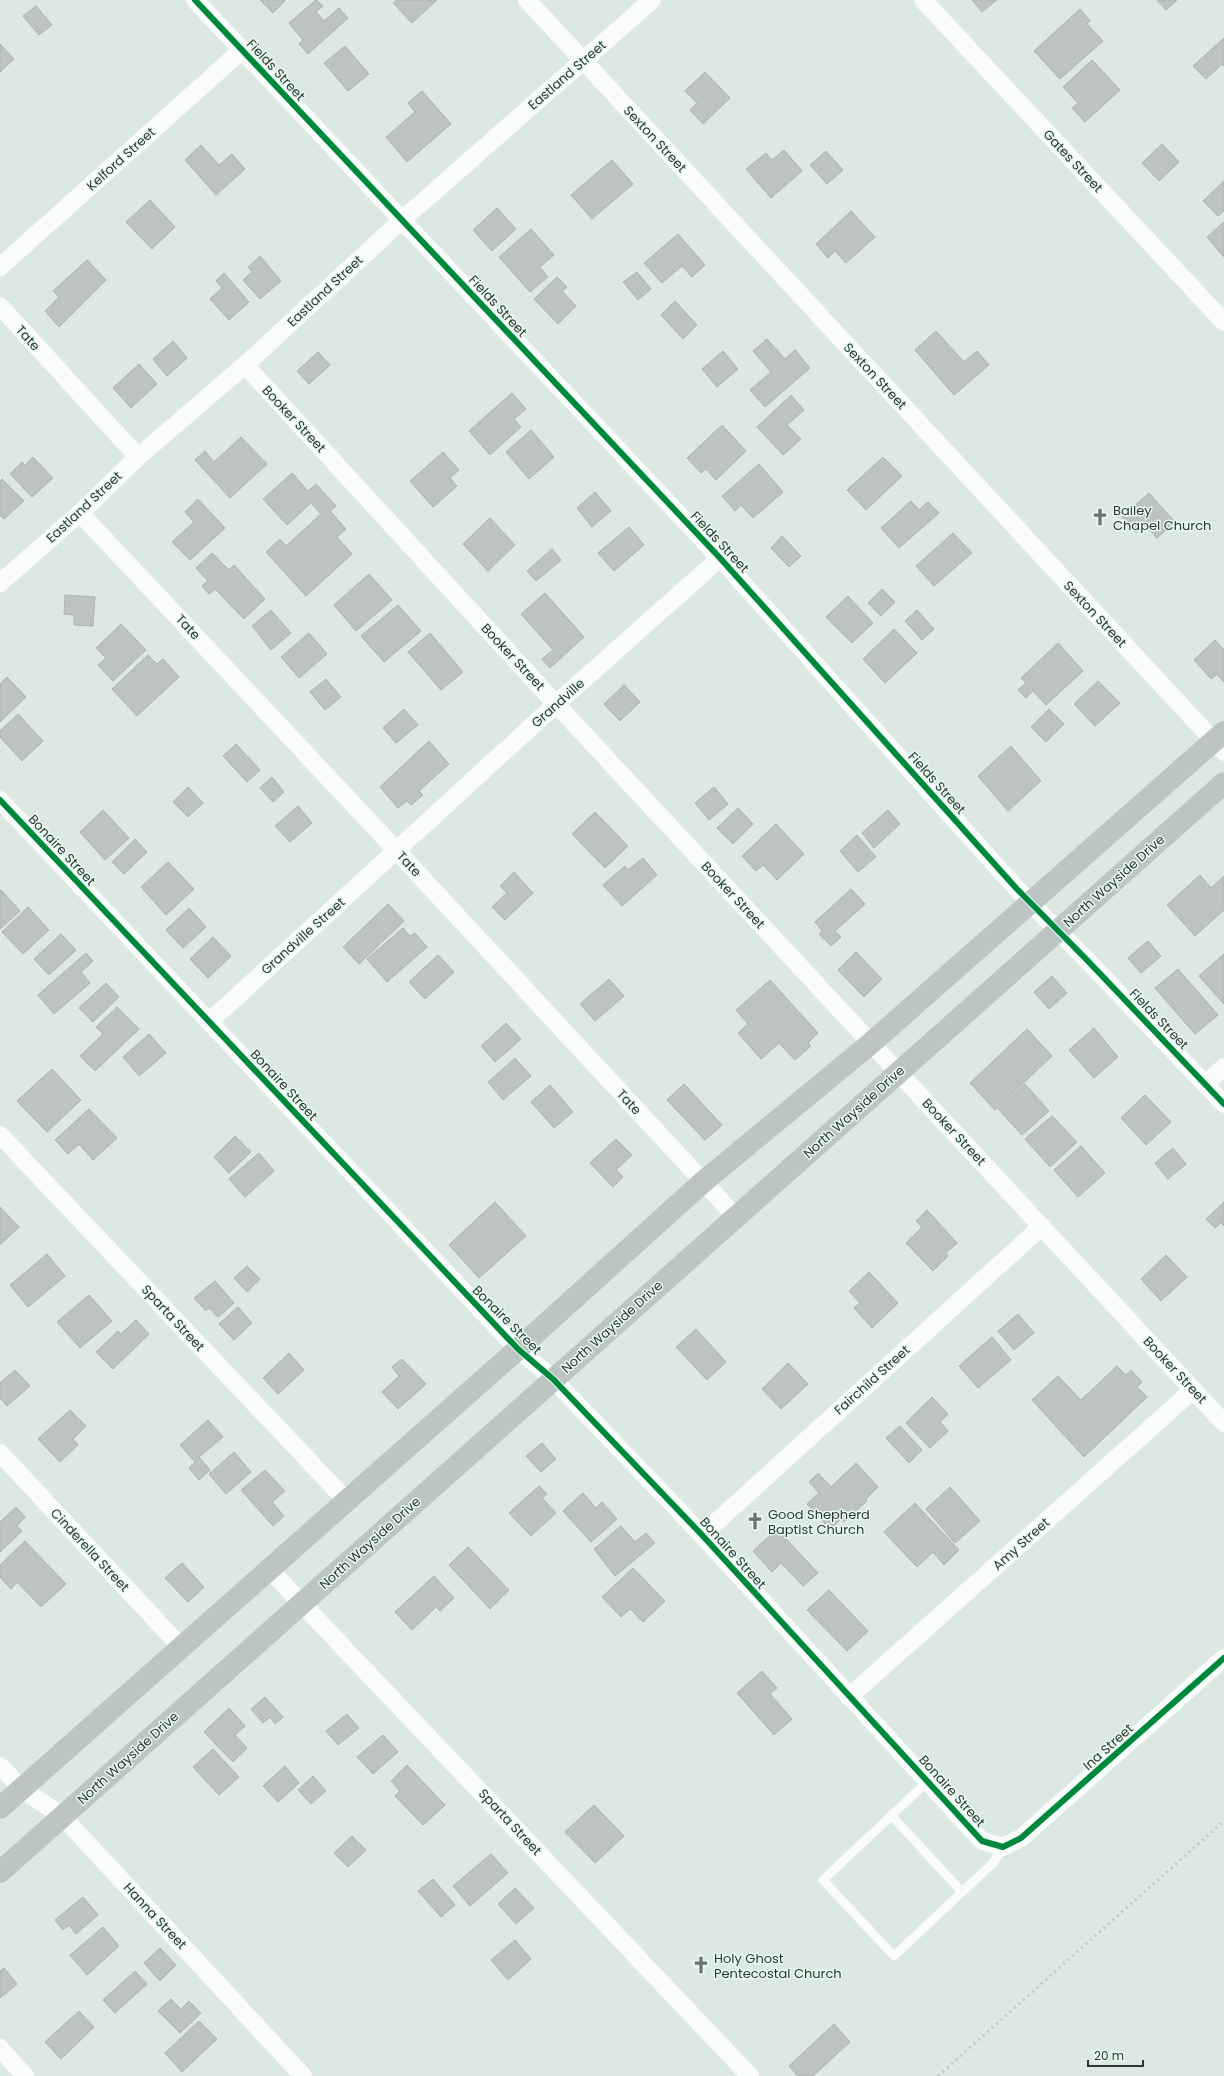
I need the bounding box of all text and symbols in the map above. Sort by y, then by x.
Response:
street label: Fields Street [242,35,310,105]
street label: Eastland Street [524,36,610,114]
street label: Sexton Street [619,102,691,177]
street label: Kelford Street [82,123,160,195]
street label: Gates Street [1039,125,1107,197]
street label: Eastland Street [283,251,367,331]
street label: Fields Street [464,271,532,341]
street label: Tate [11,321,45,355]
street label: Sexton Street [839,339,911,414]
street label: Booker Street [258,381,330,457]
street label: Eastland Street [42,467,126,547]
place label: Bailey Chapel Church [1113,501,1211,535]
street label: Fields Street [686,507,754,577]
church icon: Bailey Chapel Church [1090,507,1110,527]
street label: Sexton Street [1059,577,1131,652]
street label: Tate [171,610,205,644]
street label: Booker Street [477,619,549,695]
street label: Grandville [527,674,589,732]
street label: Fields Street [904,748,970,819]
street label: Bonaire Street [24,810,100,890]
street label: North Wayside Drive [1059,830,1169,932]
street label: Tate [392,847,426,881]
street label: Booker Street [697,857,769,933]
street label: Grandville Street [257,893,349,979]
street label: Fields Street [1125,984,1193,1054]
street label: Bonaire Street [246,1045,322,1125]
street label: North Wayside Drive [799,1061,909,1163]
street label: Tate [612,1085,646,1119]
street label: Booker Street [918,1094,990,1170]
street label: North Wayside Drive [557,1276,667,1378]
street label: Sparta Street [137,1280,209,1356]
street label: Bonaire Street [468,1281,546,1359]
street label: Booker Street [1139,1332,1211,1408]
street label: Fairchild Street [830,1341,914,1419]
street label: North Wayside Drive [315,1492,425,1594]
street label: Cinderella Street [46,1504,134,1596]
place label: Good Shepherd Baptist Church [768,1505,870,1539]
church icon: Good Shepherd Baptist Church [745,1511,765,1531]
street label: Bonaire Street [695,1513,771,1593]
street label: Amy Street [988,1513,1054,1575]
street label: North Wayside Drive [73,1707,183,1809]
street label: Ina Street [1079,1719,1138,1775]
street label: Bonaire Street [914,1751,990,1831]
street label: Sparta Street [474,1784,546,1860]
street label: Hanna Street [119,1879,191,1954]
place label: Holy Ghost Pentecostal Church [714,1949,842,1983]
church icon: Holy Ghost Pentecostal Church [691,1955,711,1975]
scale bar [1088,2042,1143,2068]
text: 20 m [1094,2047,1124,2064]

